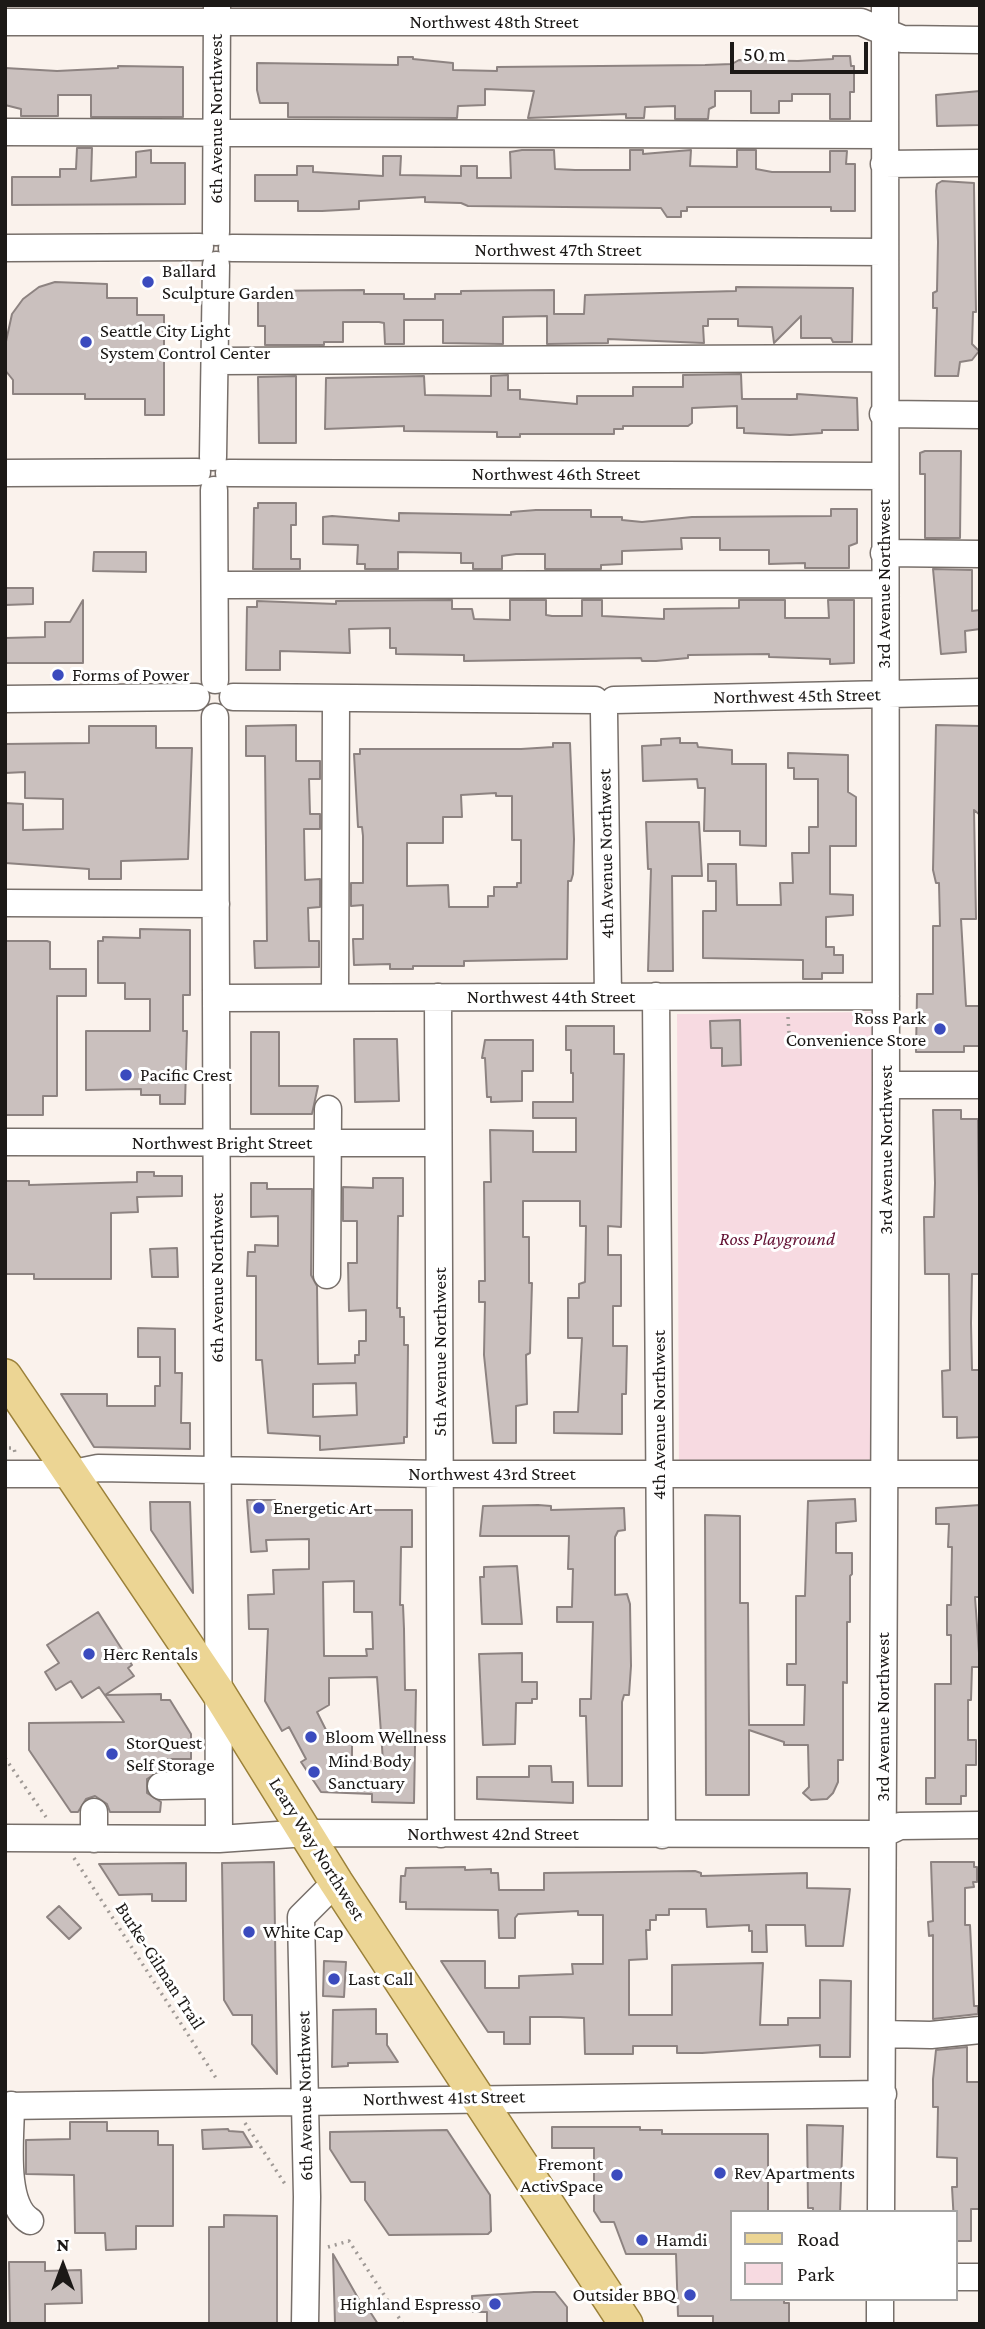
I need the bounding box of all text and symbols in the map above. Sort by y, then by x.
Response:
street label: Northwest 48th Street [410,11,578,33]
scale bar [733,28,871,72]
street label: 6th Avenue Northwest [205,34,227,204]
text: 50 m [743,42,786,66]
street label: Northwest 47th Street [475,239,641,261]
place label: Ballard Sculpture Garden [162,260,294,304]
marker: Ballard Sculpture Garden [140,274,156,290]
place label: Seattle City Light System Control Center [100,320,270,364]
marker: Seattle City Light System Control Center [78,334,94,350]
street label: Northwest 46th Street [472,463,640,485]
street label: 3rd Avenue Northwest [873,499,895,669]
place label: Forms of Power [72,664,189,686]
marker: Forms of Power [50,667,66,683]
street label: Northwest 45th Street [713,683,881,709]
street label: 4th Avenue Northwest [593,769,619,939]
street label: Northwest 44th Street [467,986,635,1008]
place label: Ross Park Convenience Store [786,1007,926,1051]
marker: Ross Park Convenience Store [932,1021,948,1037]
place label: Pacific Crest [140,1064,232,1086]
street label: 3rd Avenue Northwest [875,1065,897,1235]
marker: Pacific Crest [118,1067,134,1083]
street label: Northwest Bright Street [132,1132,312,1154]
street label: 6th Avenue Northwest [206,1193,228,1363]
park label: Ross Playground [719,1228,835,1250]
street label: 5th Avenue Northwest [429,1267,451,1437]
street label: 4th Avenue Northwest [648,1330,670,1500]
street label: Northwest 43rd Street [408,1463,576,1485]
place label: Energetic Art [273,1497,372,1519]
marker: Energetic Art [251,1500,267,1516]
street label: 3rd Avenue Northwest [872,1632,894,1802]
place label: Herc Rentals [103,1643,198,1665]
marker: Herc Rentals [81,1646,97,1662]
place label: Bloom Wellness [325,1726,447,1748]
marker: Bloom Wellness [303,1729,319,1745]
place label: StorQuest Self Storage [126,1732,215,1776]
marker: StorQuest Self Storage [104,1746,120,1762]
place label: Mind Body Sanctuary [328,1750,411,1794]
marker: Mind Body Sanctuary [306,1764,322,1780]
street label: Leary Way Northwest [264,1773,370,1925]
street label: Northwest 42nd Street [407,1823,579,1845]
street label: Burke-Gilman Trail [110,1898,210,2034]
place label: White Cap [263,1921,344,1943]
marker: White Cap [241,1924,257,1940]
place label: Last Call [348,1968,413,1990]
marker: Last Call [326,1971,342,1987]
street label: 6th Avenue Northwest [292,2011,318,2181]
street label: Northwest 41st Street [363,2085,525,2111]
place label: Fremont ActivSpace [521,2153,603,2197]
place label: Rev Apartments [734,2162,855,2184]
marker: Rev Apartments [712,2165,728,2181]
marker: Fremont ActivSpace [609,2167,625,2183]
legend [730,2210,957,2301]
text: Road [797,2227,840,2251]
place label: Hamdi [656,2229,708,2251]
north arrow [28,2231,98,2301]
marker: Hamdi [634,2232,650,2248]
text: N [57,2234,69,2255]
text: Park [797,2262,834,2286]
place label: Outsider BBQ [572,2284,676,2306]
marker: Outsider BBQ [682,2287,698,2303]
place label: Highland Espresso [340,2293,481,2315]
marker: Highland Espresso [487,2296,503,2312]

